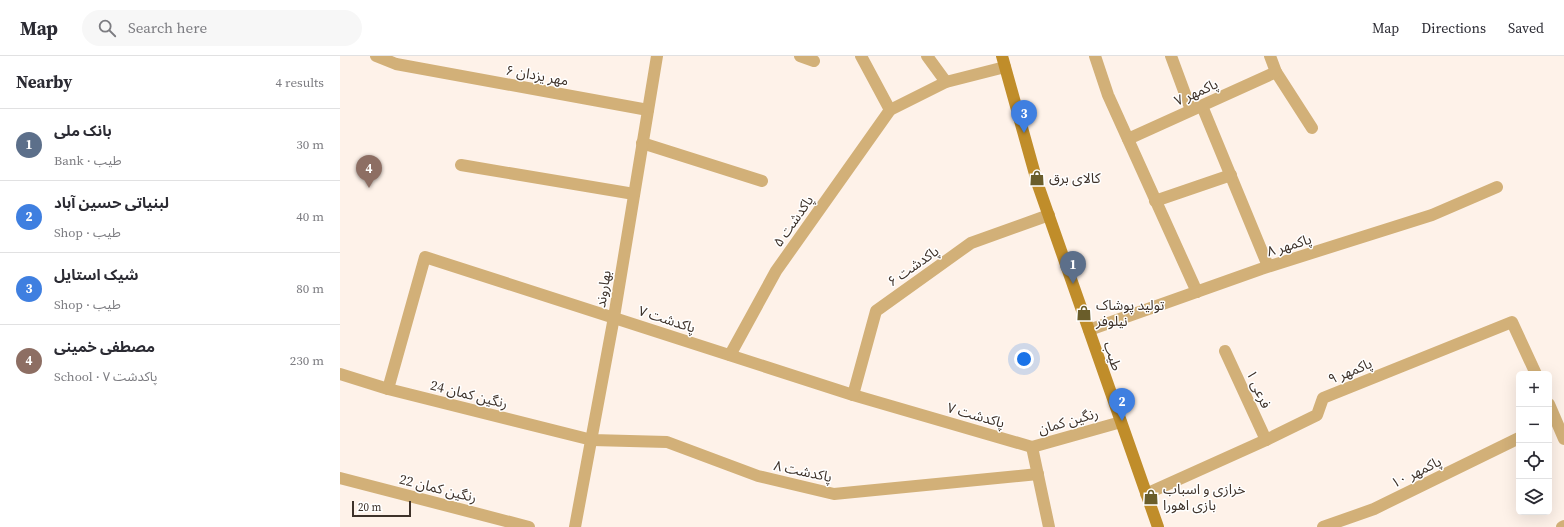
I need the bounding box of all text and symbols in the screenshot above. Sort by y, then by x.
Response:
search box [82,10,362,46]
text: Map [20,15,58,41]
icon: search [96,17,118,39]
text: Search here [128,17,207,38]
text: Map [1372,18,1399,38]
text: Directions [1421,18,1486,38]
text: Saved [1508,18,1544,38]
street label: مهر یزدان ۶ [504,60,570,90]
text: Nearby [16,70,72,94]
text: 4 results [276,74,324,91]
street label: پاکمهر ۷ [1171,74,1221,111]
pin: 3 [1011,100,1037,133]
text: بانک ملی [54,120,112,141]
text: 1 [25,136,33,153]
text: 30 m [296,136,324,153]
text: Bank · طیب [54,152,122,169]
pin: 4 [356,155,382,188]
place label: کالای برق [1049,168,1101,188]
shop icon: کالای برق [1028,169,1046,187]
street label: پاکدشت ۵ [768,191,818,251]
text: لبنیاتی حسین آباد [54,192,169,213]
text: 2 [25,208,33,225]
text: 40 m [296,208,324,225]
text: Shop · طیب [54,224,121,241]
street label: پاکمهر ۸ [1264,229,1314,261]
street label: پاکدشت ۶ [883,241,943,291]
pin: 1 [1060,251,1086,284]
text: شیک استایل [54,264,138,285]
street label: بهاروند [590,269,616,309]
text: 3 [25,280,33,297]
text: 80 m [296,280,324,297]
place label: تولید پوشاک نیلوفر [1095,295,1165,331]
text: Shop · طیب [54,296,121,313]
street label: پاکدشت ۷ [636,300,698,338]
shop icon: تولید پوشاک نیلوفر [1075,304,1093,322]
text: مصطفی خمینی [54,336,155,357]
street label: طیب [1099,339,1127,373]
your location [1014,349,1034,369]
text: 4 [25,352,33,369]
text: 230 m [290,352,324,369]
street label: پاکمهر ۹ [1325,353,1375,389]
street label: فرعی ۱ [1242,367,1276,411]
text: School · پاکدشت ۷ [54,368,157,385]
map controls [1516,371,1552,515]
button: + [1516,371,1552,407]
street label: رنگین کمان 24 [428,375,510,413]
pin: 2 [1109,388,1135,421]
street label: پاکدشت ۷ [945,397,1007,433]
street label: رنگین کمان [1036,403,1100,439]
button: − [1516,407,1552,443]
button: locate [1516,443,1552,479]
street label: پاکمهر ۱۰ [1387,451,1445,493]
street label: پاکدشت ۸ [772,455,834,487]
street label: رنگین کمان 22 [397,469,479,507]
place label: خرازی و اسباب بازی اهورا [1163,479,1245,515]
button: layers [1516,479,1552,515]
shop icon: خرازی و اسباب بازی اهورا [1142,488,1160,506]
scale bar [352,499,411,518]
text: 20 m [358,500,381,515]

